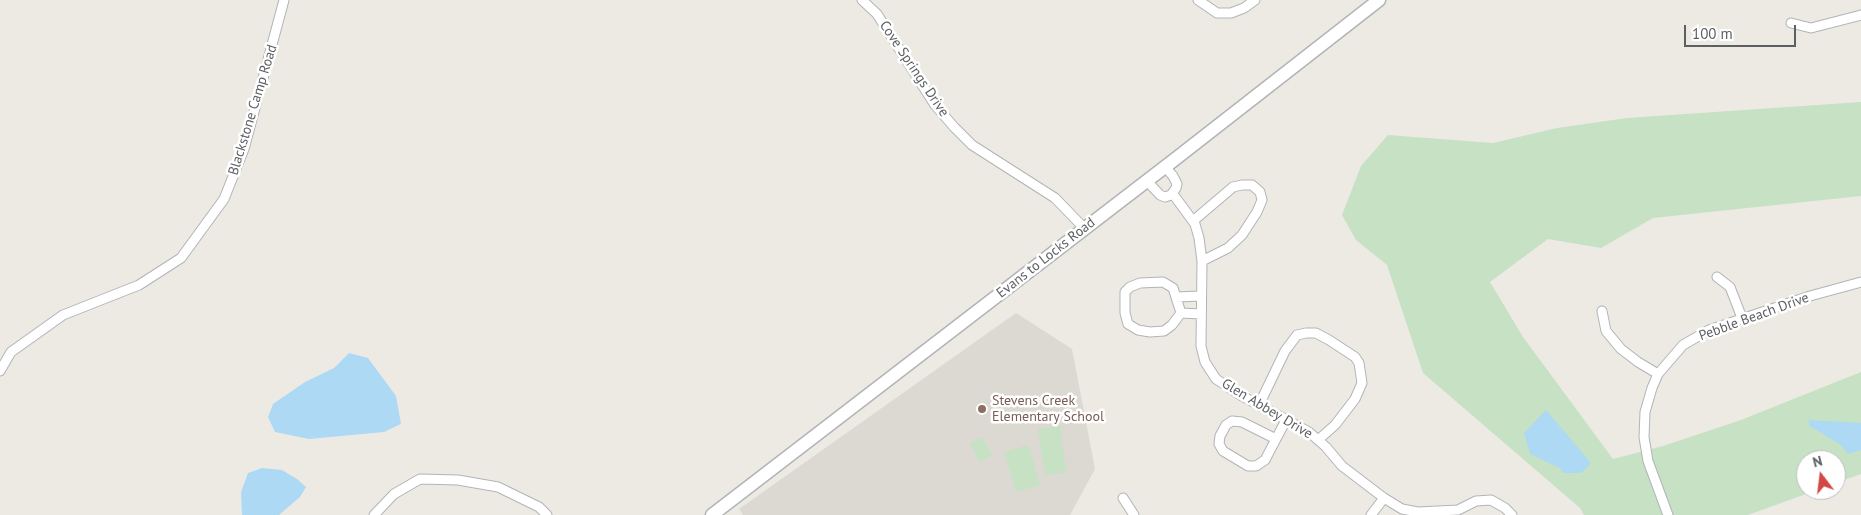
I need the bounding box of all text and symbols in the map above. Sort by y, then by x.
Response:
scale bar [1686,15,1798,47]
street label: Cove Springs Drive [876,18,952,120]
text: 100 m [1692,24,1733,43]
street label: Blackstone Camp Road [225,43,281,177]
street label: Evans to Locks Road [993,214,1099,302]
street label: Pebble Beach Drive [1697,289,1811,345]
street label: Glen Abbey Drive [1219,375,1315,443]
place label: Stevens Creek Elementary School [992,393,1104,426]
marker: Stevens Creek Elementary School [976,403,988,415]
north arrow [1796,450,1846,500]
text: N [1811,452,1824,471]

